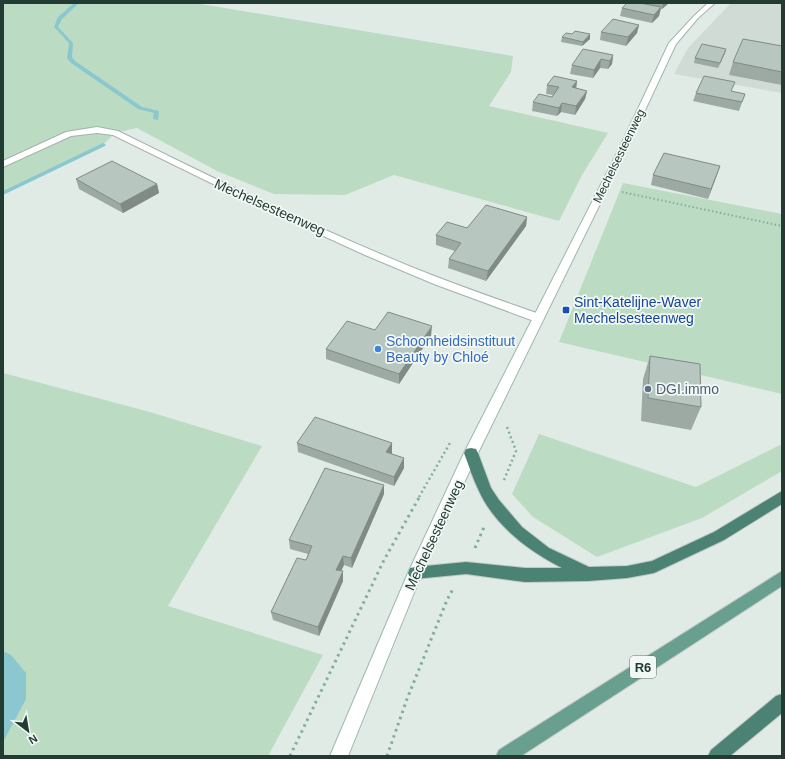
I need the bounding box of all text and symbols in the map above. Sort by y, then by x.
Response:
street label: Mechelsesteenweg [590,107,648,205]
street label: Mechelsesteenweg [212,175,328,239]
place label: Sint-Katelijne-Waver Mechelsesteenweg [574,294,701,326]
marker: Sint-Katelijne-Waver Mechelsesteenweg [561,305,571,315]
place label: Schoonheidsinstituut Beauty by Chloé [386,333,515,365]
marker: Schoonheidsinstituut Beauty by Chloé [373,344,383,354]
place label: DGI.immo [656,381,719,397]
marker: DGI.immo [643,384,653,394]
street label: Mechelsesteenweg [401,477,467,593]
road number: R6 [630,656,656,678]
north arrow [8,711,48,751]
text: N [27,732,40,747]

